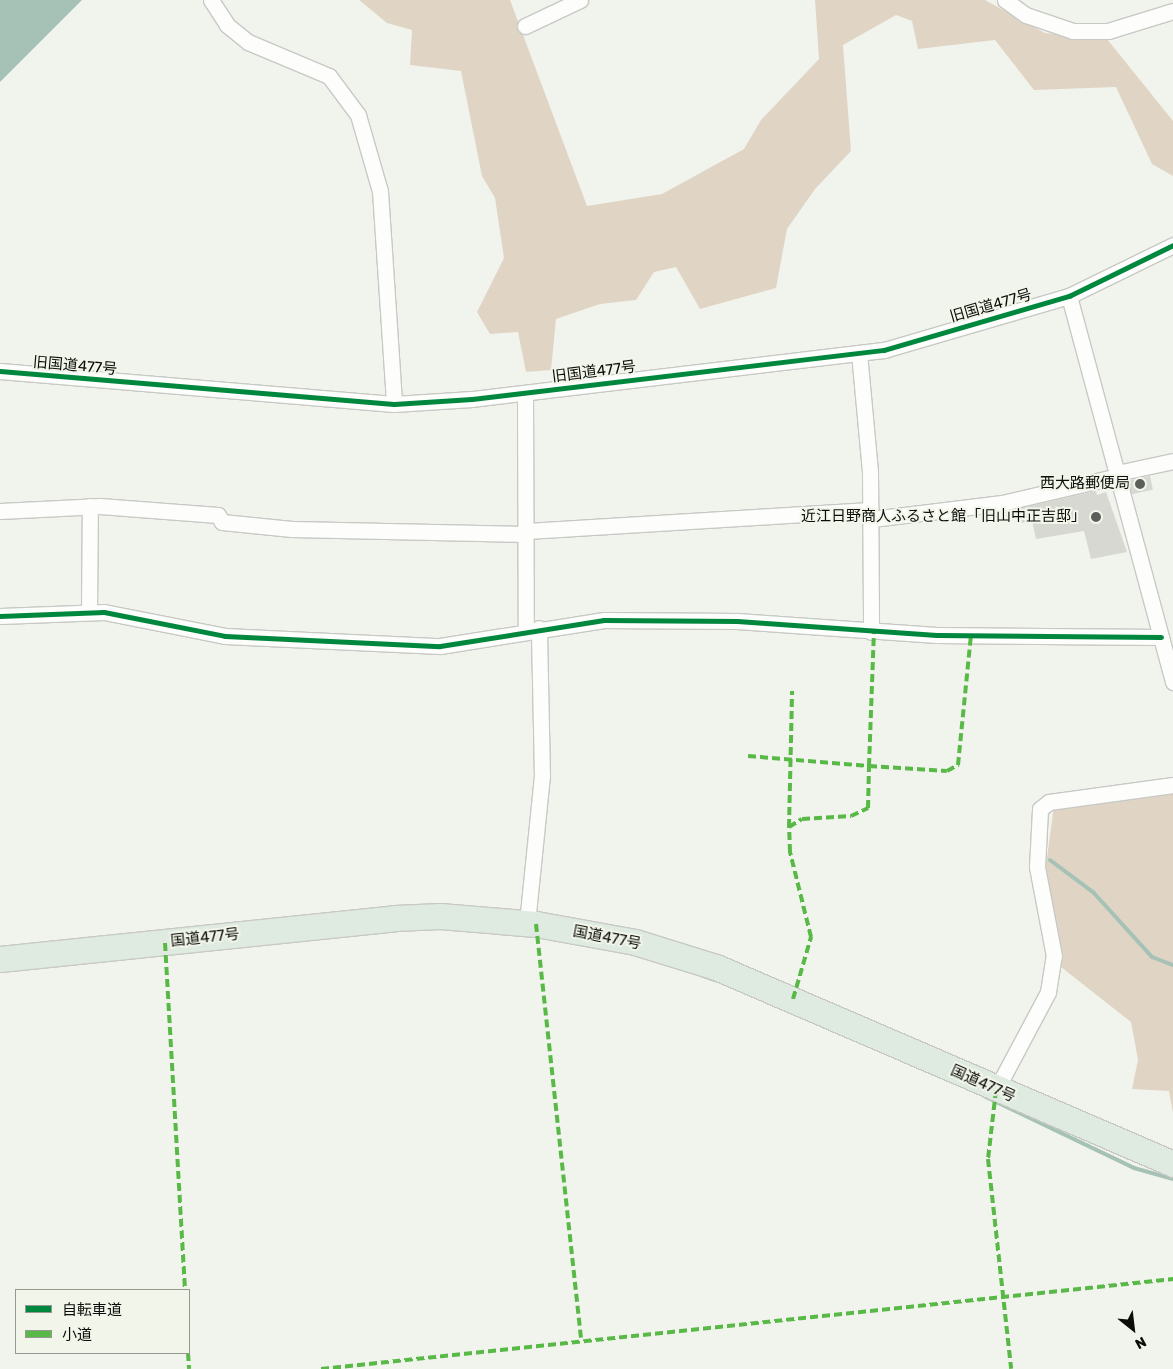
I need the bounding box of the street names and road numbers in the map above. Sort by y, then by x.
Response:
street label: 旧国道477号 [948,286,1034,326]
street label: 旧国道477号 [32,353,118,379]
street label: 旧国道477号 [551,358,637,386]
street label: 国道477号 [571,923,643,953]
street label: 国道477号 [170,925,240,951]
street label: 国道477号 [948,1062,1018,1106]

